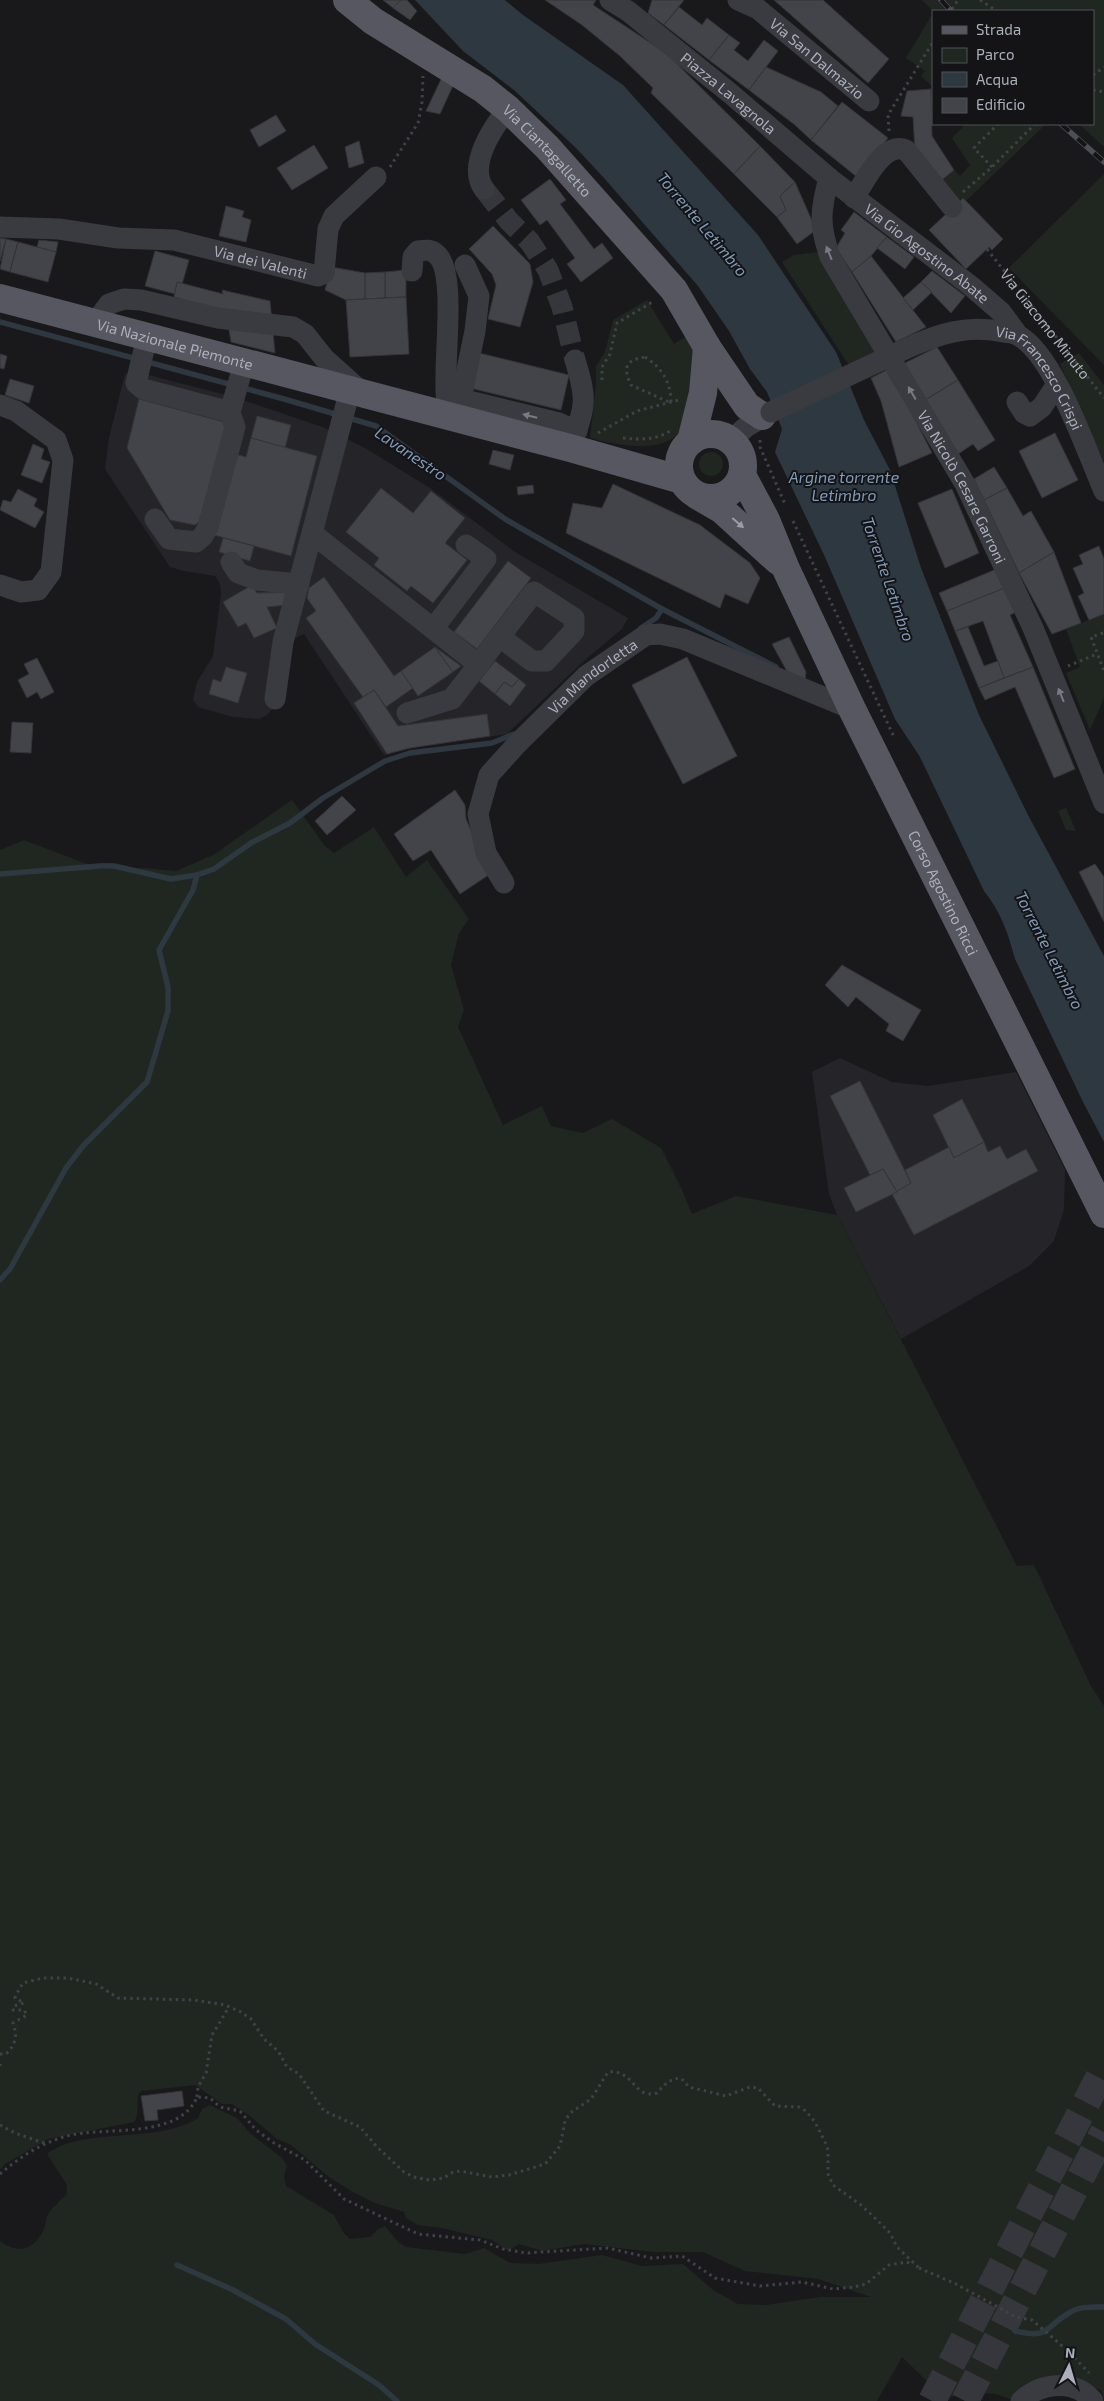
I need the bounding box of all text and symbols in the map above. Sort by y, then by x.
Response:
legend [932,10,1094,125]
street label: Via San Dalmazio [766,14,868,103]
text: Strada [976,20,1021,38]
text: Parco [976,45,1015,63]
street label: Piazza Lavagnola [677,48,780,138]
text: Acqua [976,70,1018,88]
text: Edificio [976,95,1025,113]
street label: Via Ciantagalletto [499,100,596,200]
water label: Torrente Letimbro [654,168,752,280]
street label: Via Gio Agostino Abate [861,199,993,307]
street label: Via dei Valenti [212,241,309,282]
one-way arrow [825,246,833,260]
street label: Via Giacomo Minuto [997,265,1094,382]
street label: Via Nazionale Piemonte [95,315,255,373]
street label: Via Francesco Crispi [994,322,1087,432]
one-way arrow [907,387,916,400]
street label: Via Nicolò Cesare Garroni [914,407,1010,566]
one-way arrow [523,412,538,420]
water label: Lavanestro [372,422,450,484]
water label: Argine torrente Letimbro [788,467,900,504]
water label: Torrente Letimbro [859,514,919,644]
one-way arrow [732,517,744,529]
street label: Via Mandorletta [544,635,641,717]
one-way arrow [1057,687,1065,702]
street label: Corso Agostino Ricci [905,827,982,958]
water label: Torrente Letimbro [1012,888,1088,1012]
north arrow [1044,2341,1094,2391]
text: N [1064,2344,1076,2361]

